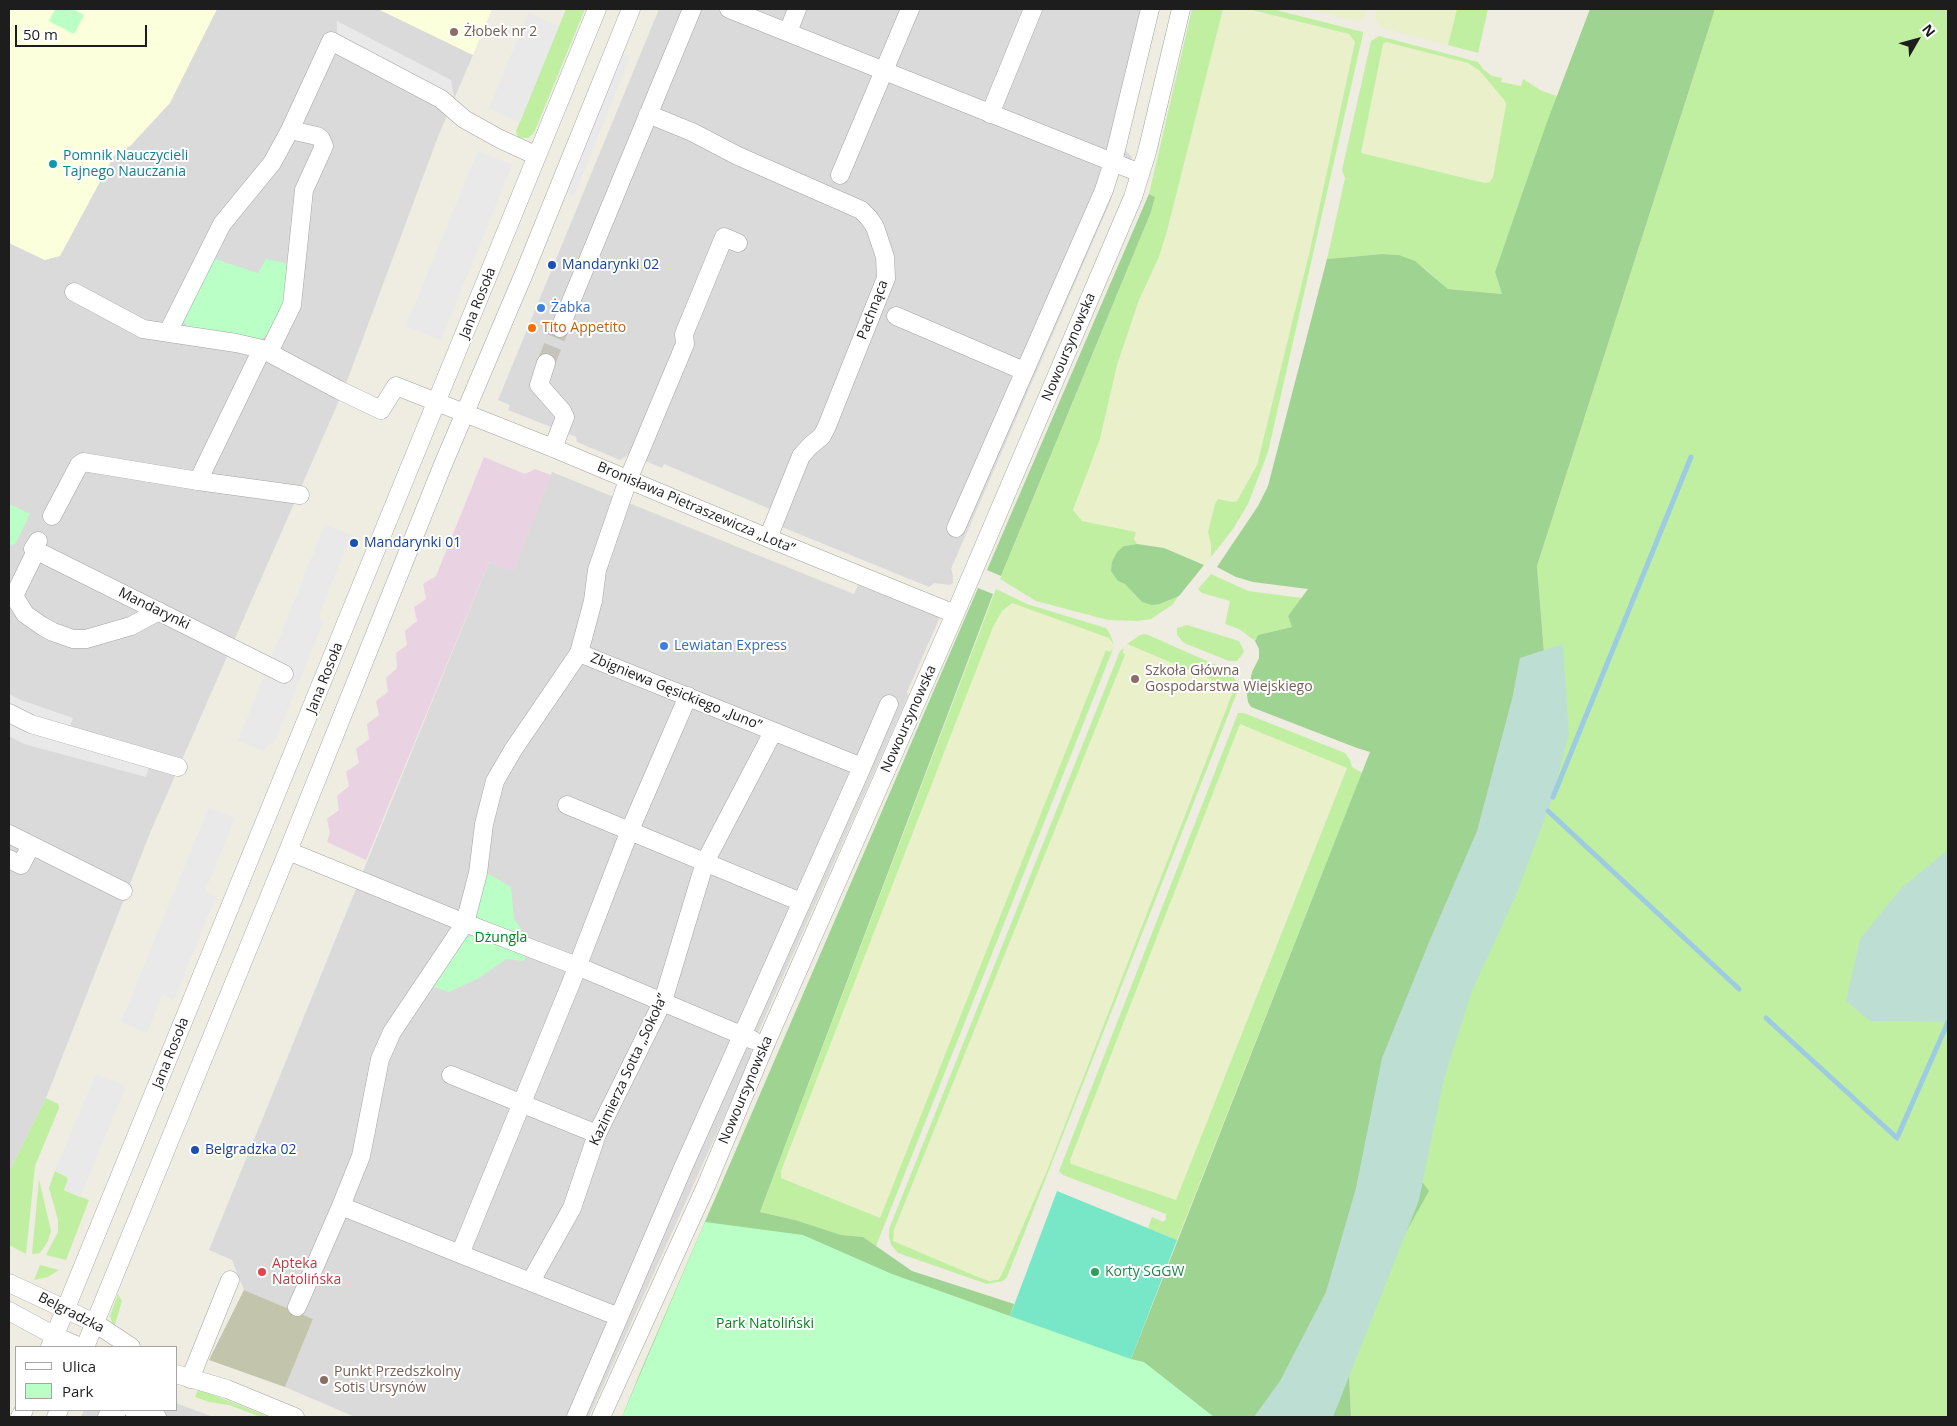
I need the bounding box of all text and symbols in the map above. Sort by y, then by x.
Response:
scale bar [18,15,150,47]
north arrow [1892,15,1942,65]
text: N [1918,20,1940,41]
text: 50 m [23,24,58,44]
place label: Żłobek nr 2 [464,24,537,40]
marker: Żłobek nr 2 [448,26,460,38]
place label: Pomnik Nauczycieli Tajnego Nauczania [63,148,188,180]
marker: Pomnik Nauczycieli Tajnego Nauczania [47,158,59,170]
place label: Mandarynki 02 [562,257,659,273]
marker: Mandarynki 02 [546,259,558,271]
street label: Jana Rosoła [456,265,500,341]
street label: Pachnąca [854,278,892,342]
street label: Nowoursynowska [1039,290,1099,404]
place label: Żabka [551,300,590,316]
marker: Żabka [535,302,547,314]
place label: Tito Appetito [542,320,626,336]
marker: Tito Appetito [526,322,538,334]
street label: Bronisława Pietraszewicza „Lota” [595,459,797,557]
place label: Mandarynki 01 [364,535,461,551]
marker: Mandarynki 01 [348,537,360,549]
street label: Mandarynki [115,584,193,634]
place label: Lewiatan Express [674,638,787,654]
street label: Jana Rosoła [303,640,347,716]
marker: Lewiatan Express [658,640,670,652]
street label: Zbigniewa Gęsickiego „Juno” [588,650,764,734]
street label: Nowoursynowska [878,663,940,775]
place label: Szkoła Główna Gospodarstwa Wiejskiego [1145,663,1313,696]
marker: Szkoła Główna Gospodarstwa Wiejskiego [1129,673,1141,685]
park label: Dżungla [475,930,527,946]
street label: Kazimierza Sotta „Sokoła” [586,991,672,1149]
street label: Jana Rosoła [149,1015,193,1091]
street label: Nowoursynowska [716,1033,776,1147]
place label: Belgradzka 02 [205,1142,296,1158]
marker: Belgradzka 02 [189,1144,201,1156]
place label: Apteka Natolińska [272,1256,341,1288]
place label: Korty SGGW [1105,1264,1184,1280]
marker: Apteka Natolińska [256,1266,268,1278]
marker: Korty SGGW [1089,1266,1101,1278]
street label: Belgradzka [35,1289,107,1337]
park label: Park Natoliński [716,1316,814,1332]
legend [15,1346,178,1411]
text: Ulica [62,1356,96,1376]
place label: Punkt Przedszkolny Sotis Ursynów [334,1364,461,1396]
marker: Punkt Przedszkolny Sotis Ursynów [318,1374,330,1386]
text: Park [62,1381,93,1401]

